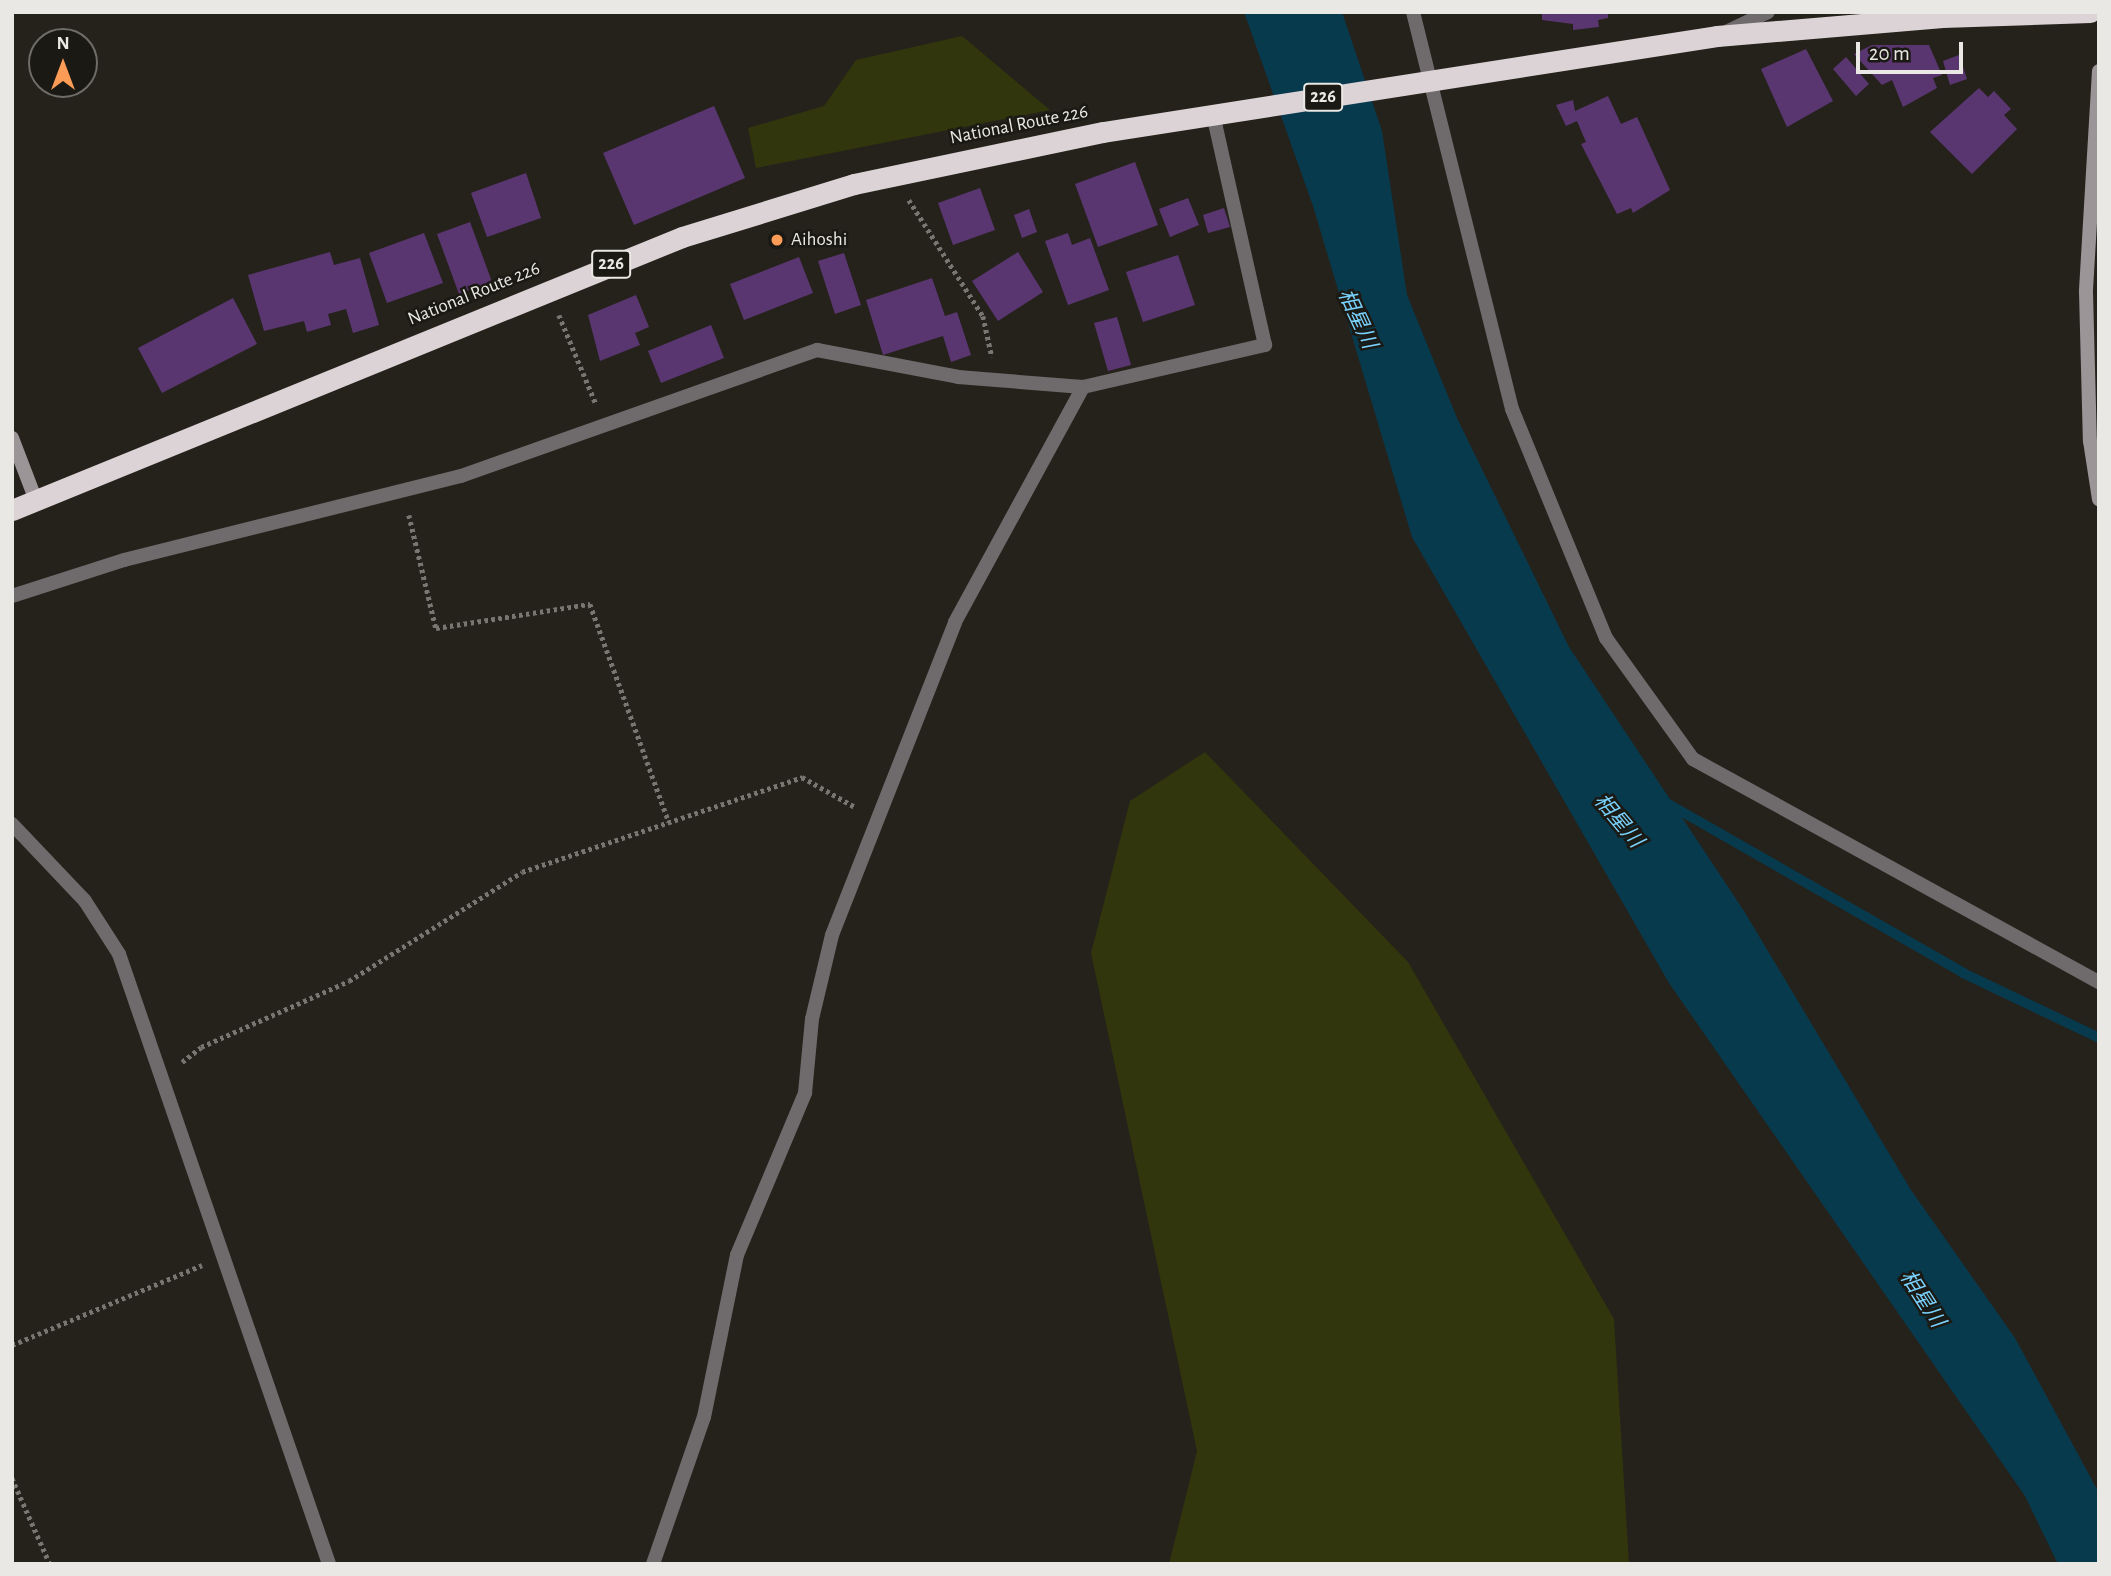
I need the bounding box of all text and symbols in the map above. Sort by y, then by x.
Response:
north arrow [28,28,98,98]
scale bar [1859,28,1966,72]
text: N [56,34,70,53]
text: 20 m [1869,43,1910,64]
road number: 226 [1302,82,1344,112]
street label: National Route 226 [948,100,1090,150]
place label: Aihoshi [791,229,847,251]
marker: Aihoshi [769,232,785,248]
road number: 226 [590,250,632,278]
street label: National Route 226 [405,257,543,331]
water label: 相星川 [1332,285,1382,353]
water label: 相星川 [1588,789,1648,853]
water label: 相星川 [1894,1266,1950,1332]

